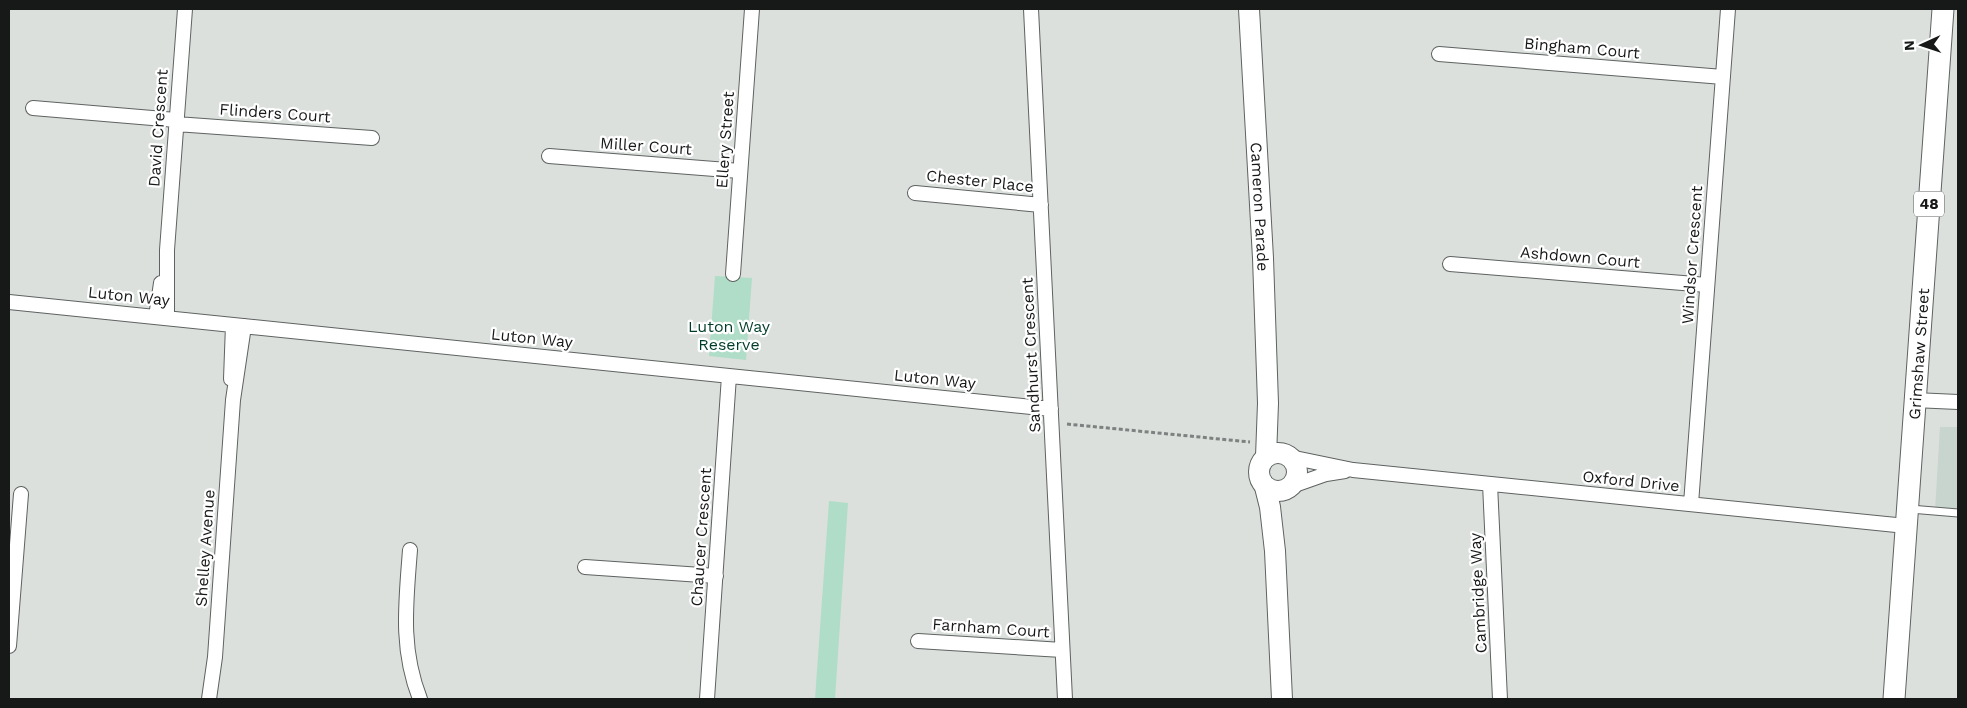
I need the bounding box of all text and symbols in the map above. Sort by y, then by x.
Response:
north arrow [1897,20,1947,70]
street label: Bingham Court [1523,33,1641,63]
text: N [1901,40,1917,51]
street label: David Crescent [144,68,172,188]
street label: Ellery Street [712,91,738,189]
street label: Flinders Court [219,100,331,126]
street label: Miller Court [600,133,693,159]
street label: Cameron Parade [1247,142,1273,272]
street label: Chester Place [925,166,1035,196]
street label: Windsor Crescent [1678,185,1706,325]
road number: 48 [1914,192,1944,216]
street label: Ashdown Court [1519,242,1641,272]
street label: Sandhurst Crescent [1017,277,1045,433]
street label: Luton Way [87,282,172,310]
street label: Grimshaw Street [1904,287,1933,420]
park label: Luton Way Reserve [688,317,771,354]
street label: Luton Way [490,324,575,352]
street label: Luton Way [893,365,978,393]
street label: Oxford Drive [1582,466,1680,496]
street label: Chaucer Crescent [687,467,715,607]
street label: Shelley Avenue [191,489,219,607]
street label: Cambridge Way [1465,532,1491,654]
street label: Farnham Court [932,614,1050,642]

